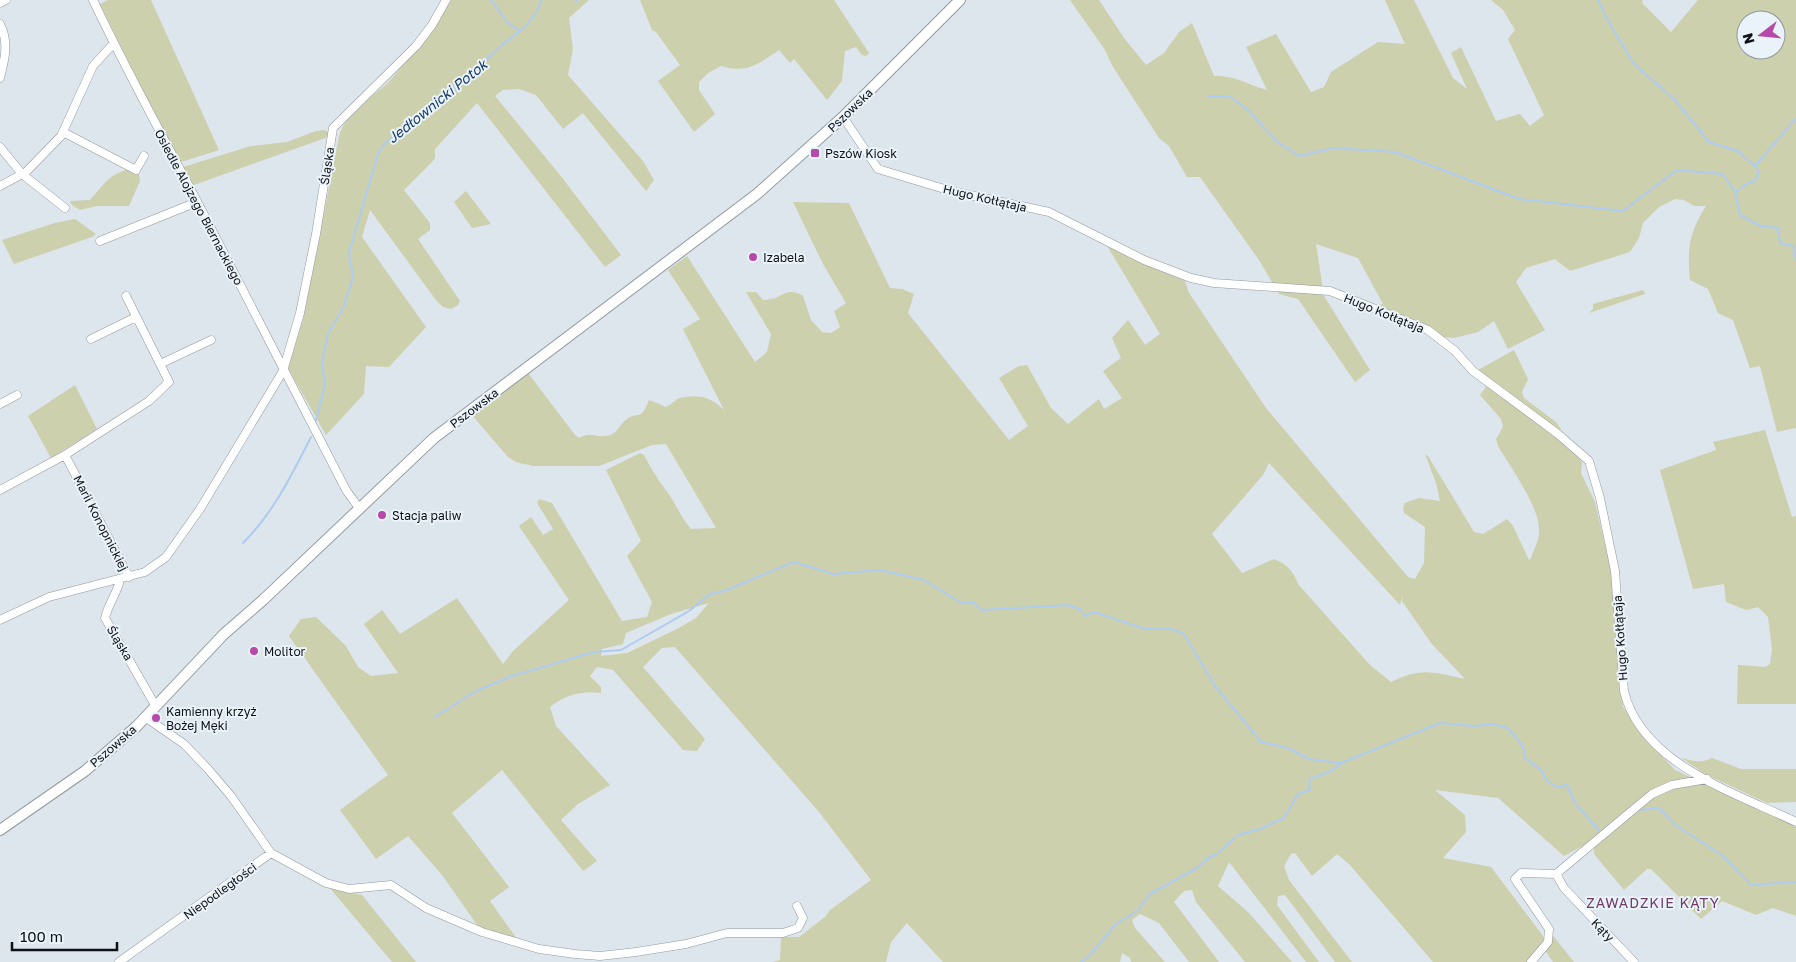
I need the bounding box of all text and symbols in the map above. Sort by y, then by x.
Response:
north arrow [1736,10,1786,60]
text: N [1738,31,1758,46]
water label: Jedłownicki Potok [384,54,492,146]
street label: Pszowska [824,85,876,135]
street label: Osiedle Alojzego Biernackiego [151,127,247,287]
street label: Śląska [317,146,337,186]
place label: Pszów Kiosk [825,146,897,161]
marker: Pszów Kiosk [809,147,821,159]
street label: Hugo Kołłątaja [942,181,1028,215]
place label: Izabela [763,250,805,265]
marker: Izabela [747,251,759,263]
street label: Hugo Kołłątaja [1342,290,1426,336]
street label: Pszowska [447,385,501,431]
street label: Marii Konopnickiej [70,472,132,574]
place label: Stacja paliw [392,508,462,523]
marker: Stacja paliw [376,509,388,521]
street label: Hugo Kołłątaja [1610,595,1630,681]
street label: Śląska [104,623,136,663]
place label: Molitor [264,644,306,659]
marker: Molitor [248,645,260,657]
place label: Kamienny krzyż Bożej Męki [166,704,257,733]
marker: Kamienny krzyż Bożej Męki [150,712,162,724]
street label: Pszowska [87,722,139,770]
street label: Niepodległości [181,859,259,923]
district label: ZAWADZKIE KĄTY [1586,894,1720,911]
street label: Kąty [1588,915,1618,945]
scale bar [12,920,118,952]
text: 100 m [20,927,63,945]

